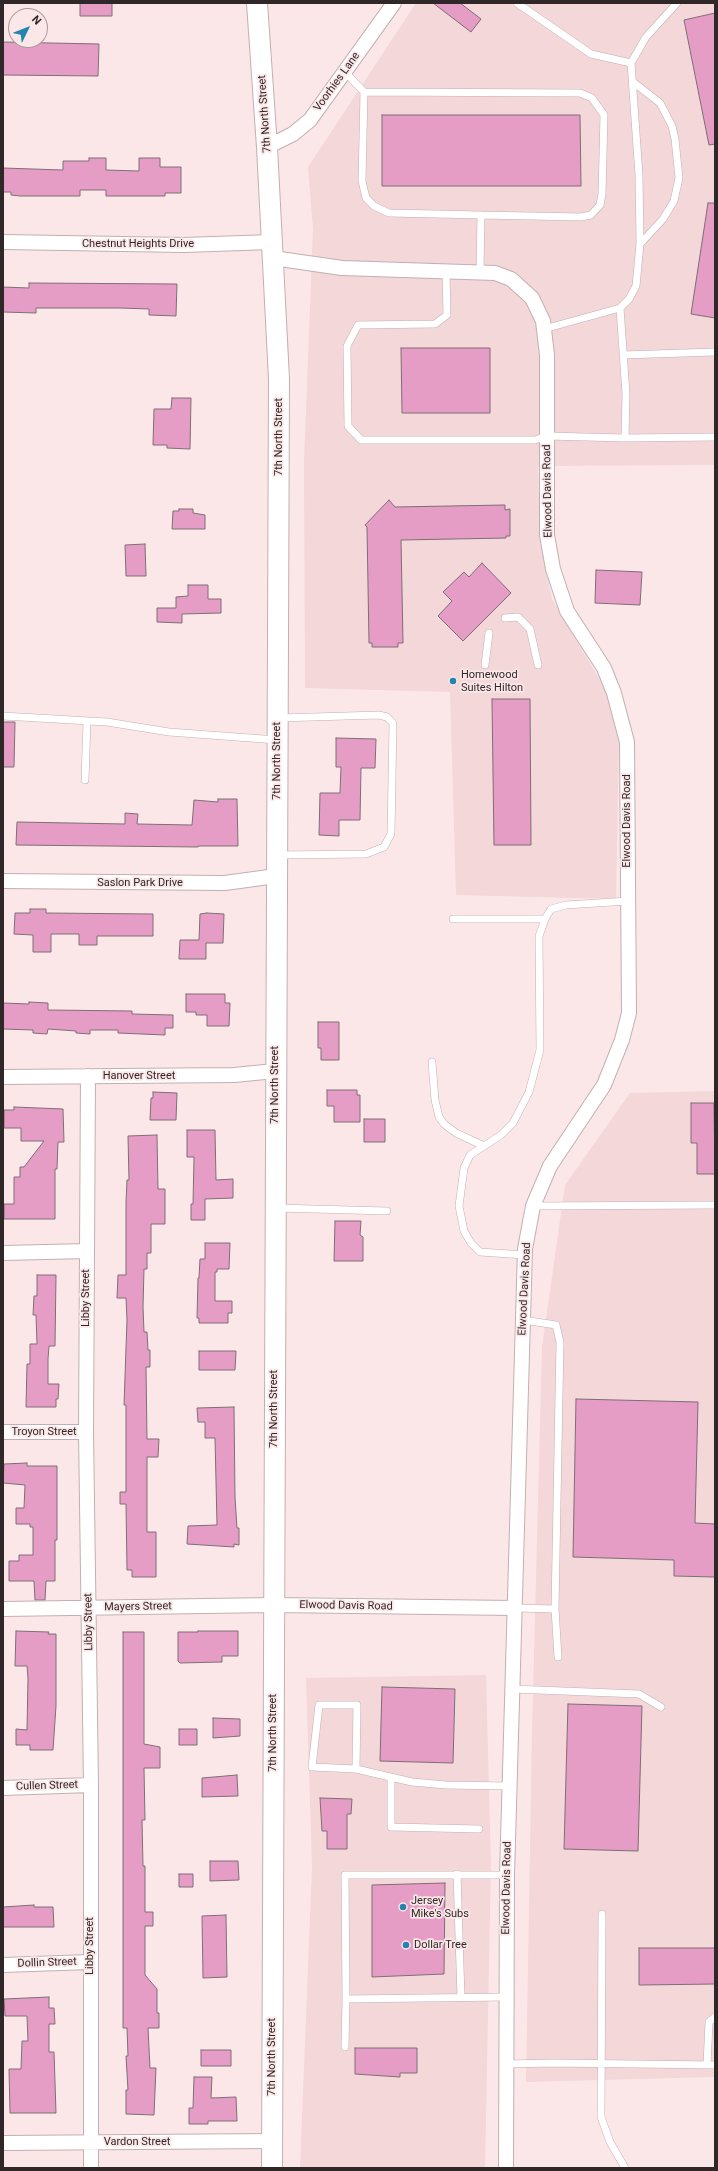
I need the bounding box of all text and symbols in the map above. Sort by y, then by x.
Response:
north arrow [8,8,48,48]
text: N [29,13,44,27]
street label: Voorhies Lane [311,50,363,114]
street label: 7th North Street [256,75,274,153]
street label: Chestnut Heights Drive [82,237,194,251]
street label: 7th North Street [272,398,286,476]
street label: Elwood Davis Road [541,444,555,538]
place label: Homewood Suites Hilton [461,668,523,694]
marker: Homewood Suites Hilton [448,676,458,686]
street label: 7th North Street [270,722,284,800]
street label: Elwood Davis Road [620,774,634,868]
street label: Saslon Park Drive [97,876,183,890]
street label: 7th North Street [268,1046,282,1124]
street label: Hanover Street [103,1069,175,1083]
street label: Elwood Davis Road [516,1242,534,1336]
street label: Libby Street [79,1269,93,1327]
street label: 7th North Street [267,1370,281,1448]
street label: Troyon Street [11,1425,77,1439]
street label: Libby Street [82,1593,96,1651]
street label: Elwood Davis Road [299,1599,393,1613]
street label: Mayers Street [104,1600,172,1614]
street label: 7th North Street [266,1694,280,1772]
street label: Cullen Street [16,1778,78,1794]
street label: Elwood Davis Road [500,1841,514,1935]
place label: Jersey Mike's Subs [411,1894,469,1920]
marker: Jersey Mike's Subs [398,1902,408,1912]
street label: Libby Street [83,1917,97,1975]
place label: Dollar Tree [414,1938,467,1952]
marker: Dollar Tree [401,1940,411,1950]
street label: Dollin Street [17,1955,77,1971]
street label: 7th North Street [265,2018,279,2096]
street label: Vardon Street [104,2135,170,2149]

